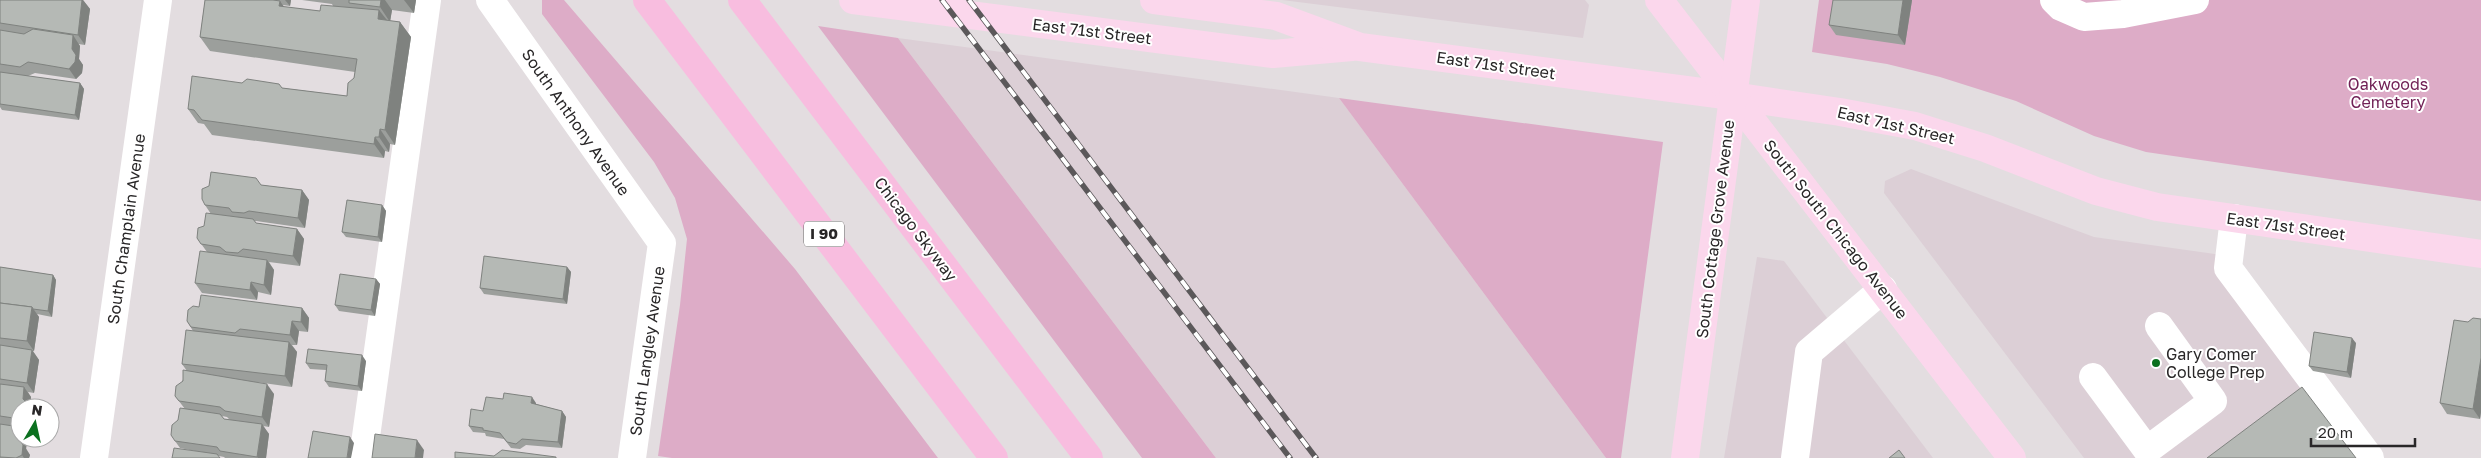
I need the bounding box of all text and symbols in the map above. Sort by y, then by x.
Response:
street label: East 71st Street [1031,14,1153,48]
street label: South Anthony Avenue [518,45,634,199]
street label: East 71st Street [1435,47,1557,83]
park label: Oakwoods Cemetery [2348,74,2428,112]
street label: East 71st Street [1835,102,1957,148]
street label: South Cottage Grove Avenue [1692,119,1738,339]
street label: South Champlain Avenue [103,132,149,326]
street label: South South Chicago Avenue [1760,135,1912,323]
street label: Chicago Skyway [870,173,962,285]
street label: East 71st Street [2225,208,2347,244]
road number: I 90 [804,222,844,246]
street label: South Langley Avenue [625,265,669,437]
place label: Gary Comer College Prep [2166,344,2265,382]
marker: Gary Comer College Prep [2150,357,2162,369]
north arrow [10,398,60,448]
text: N [31,400,44,419]
scale bar [2311,416,2415,448]
text: 20 m [2318,423,2353,441]

